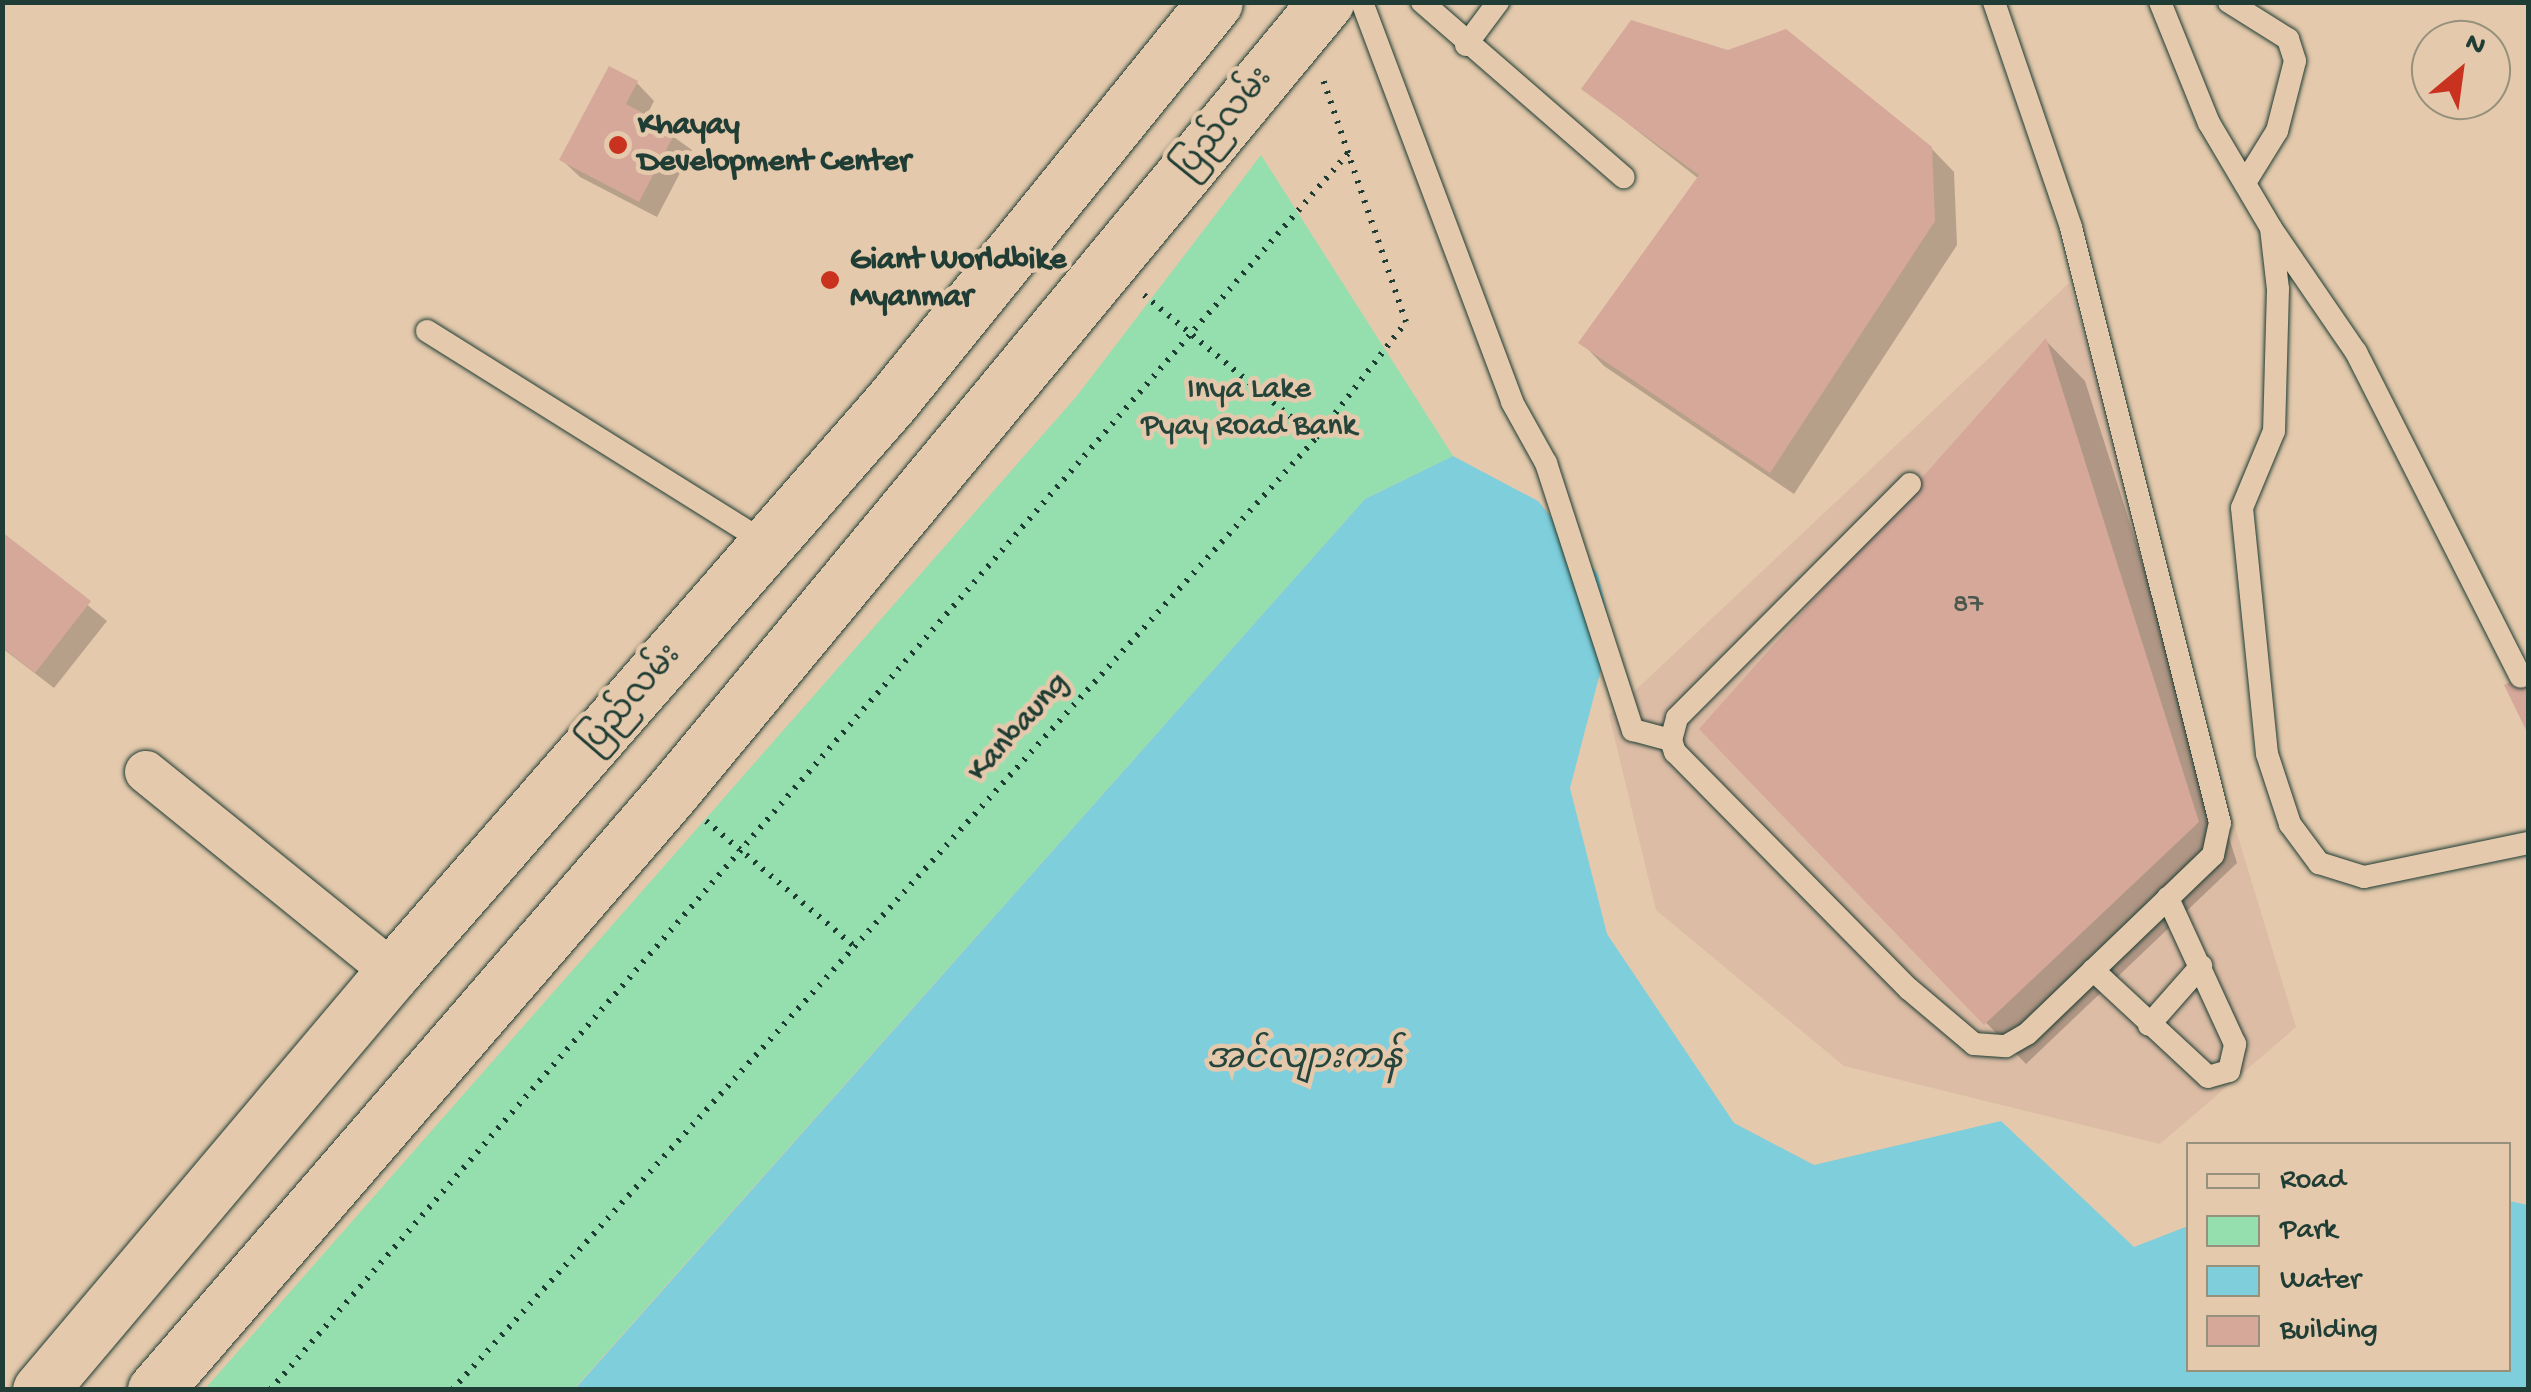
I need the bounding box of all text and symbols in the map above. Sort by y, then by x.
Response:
north arrow [2411,20,2511,120]
text: N [2459,26,2491,64]
street label: ပြည်လမ်း [1169,61,1283,189]
place label: Khayay Development Center [638,108,910,183]
marker: Khayay Development Center [607,134,629,156]
place label: Giant Worldbike Myanmar [850,243,1066,318]
marker: Giant Worldbike Myanmar [819,269,841,291]
park label: Inya Lake Pyay Road Bank [1141,372,1357,447]
house number: 87 [1953,589,1983,623]
street label: ပြည်လမ်း [575,638,691,764]
street label: Kanbaung [960,665,1078,791]
water label: အင်လျားကန် [1206,1040,1402,1082]
legend [2186,1142,2511,1372]
text: Road [2280,1164,2346,1199]
text: Park [2280,1214,2337,1249]
text: Water [2280,1264,2361,1299]
text: Building [2280,1314,2378,1349]

